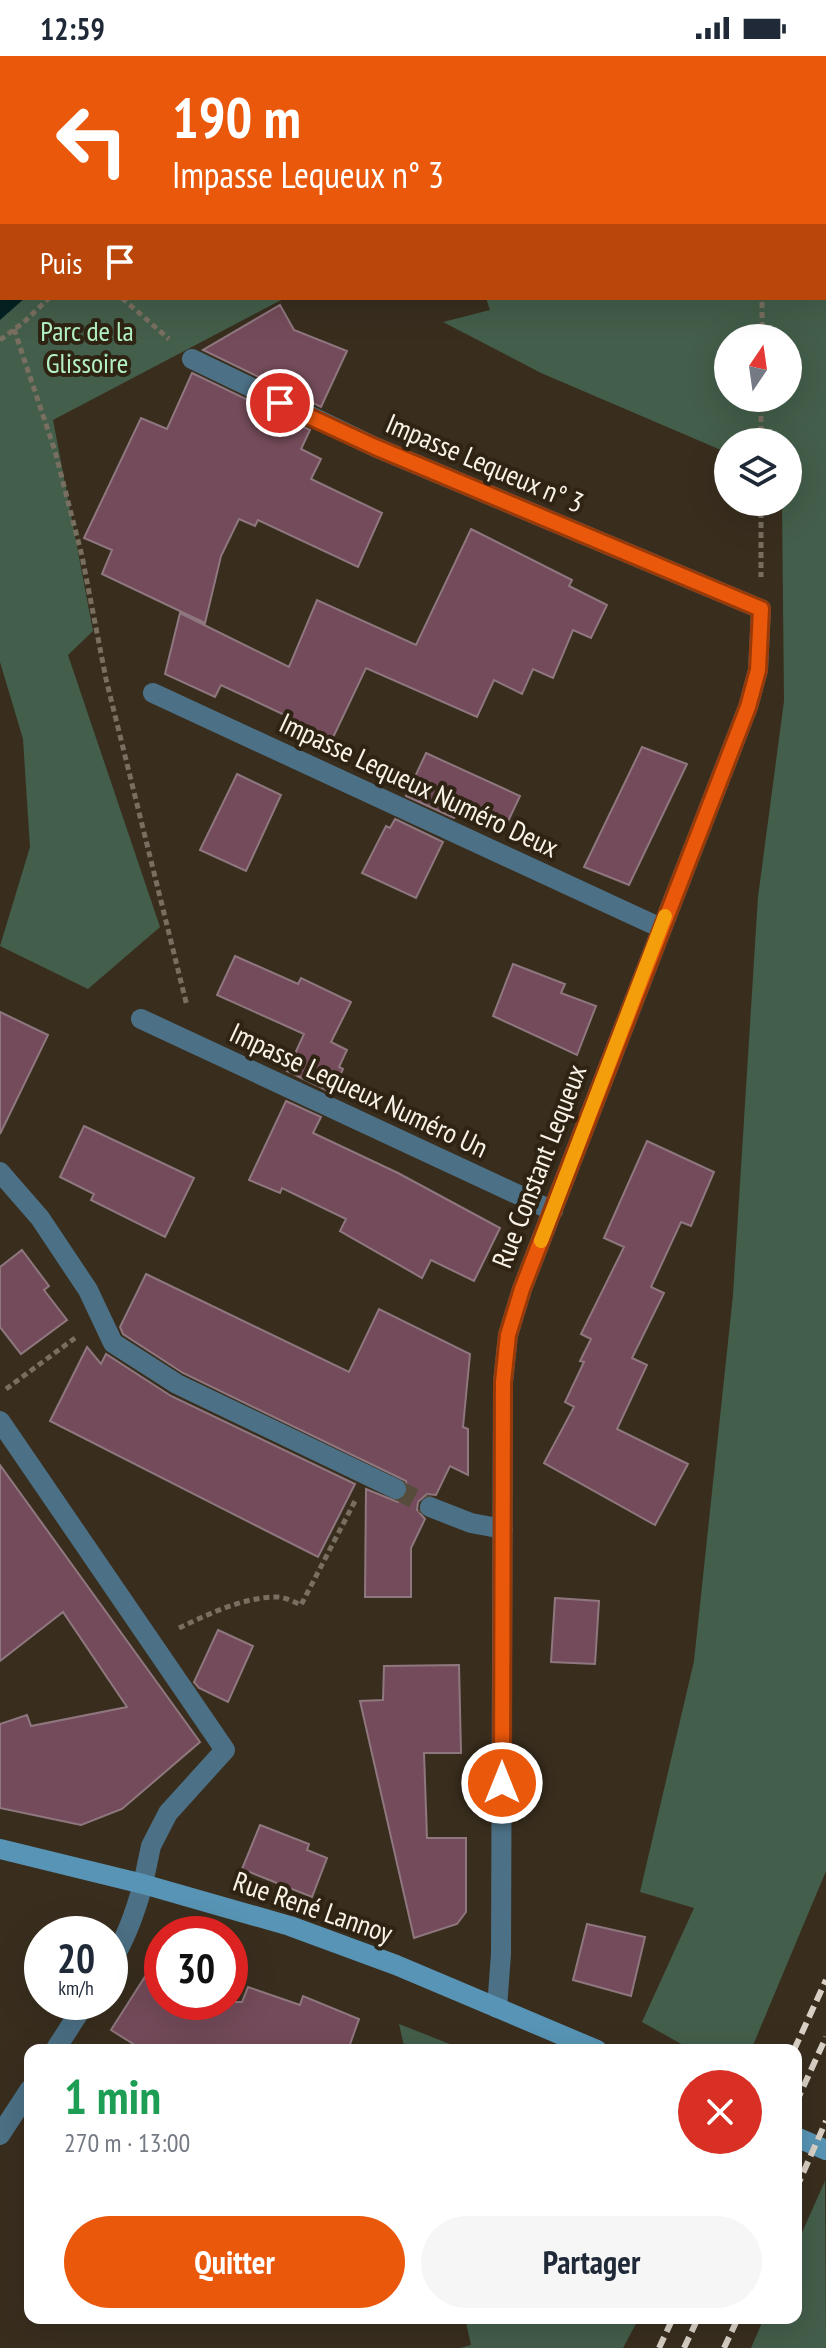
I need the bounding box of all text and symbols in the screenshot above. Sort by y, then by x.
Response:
text: 12:59 [40,9,105,48]
text: 190 m [172,81,301,153]
icon: left [40,88,144,192]
text: Impasse Lequeux n° 3 [172,151,444,198]
icon: arrive [98,240,142,284]
text: Puis [40,243,82,282]
park label: Parc de la Glissoire [40,312,134,381]
north arrow [714,324,802,412]
map controls [714,324,802,516]
pin [246,369,314,437]
icon: arrive [258,381,302,425]
street label: Impasse Lequeux n° 3 [381,404,590,521]
button: layers [714,428,802,516]
street label: Impasse Lequeux Numéro Deux [274,704,565,865]
street label: Impasse Lequeux Numéro Un [224,1013,494,1166]
street label: Rue Constant Lequeux [483,1059,594,1273]
position arrow [460,1741,544,1825]
street label: Rue René Lannoy [229,1862,398,1951]
speed limit sign: 30 [144,1916,248,2020]
text: 20 [57,1932,95,1984]
text: km/h [58,1975,94,2001]
text: 1 min [64,2065,161,2127]
button: close [678,2070,762,2154]
text: 270 m · 13:00 [64,2126,190,2159]
button: Quitter [64,2216,405,2308]
button: Partager [421,2216,762,2308]

